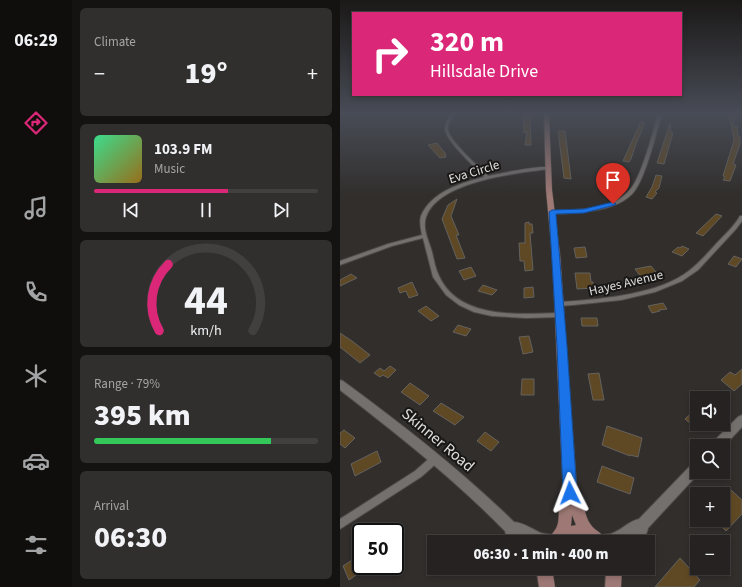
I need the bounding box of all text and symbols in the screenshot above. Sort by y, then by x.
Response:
text: 320 m [430,22,504,62]
text: 06:29 [14,28,58,53]
icon: right [364,28,416,80]
text: Climate [94,33,136,51]
text: 19° [184,52,228,95]
text: − [94,58,105,90]
text: + [307,58,318,90]
text: Hillsdale Drive [430,59,538,84]
icon: directions [22,109,50,137]
text: 103.9 FM [154,139,212,160]
street label: Eva Circle [446,156,502,188]
text: Music [154,160,185,178]
pin [596,163,630,204]
icon: arrive [602,169,624,191]
icon: music [22,194,50,222]
icon: previous [120,199,142,221]
icon: pause [195,199,217,221]
icon: next [270,199,292,221]
street label: Hayes Avenue [587,266,665,300]
text: 44 [184,271,228,331]
icon: phone [22,278,50,306]
text: km/h [190,320,222,341]
icon: climate [22,362,50,390]
text: Range · 79% [94,375,160,393]
map controls [690,391,730,575]
button: sound [690,391,730,431]
text: 395 km [94,394,191,437]
street label: Skinner Road [397,403,479,477]
button: search [690,439,730,479]
icon: car [22,447,50,475]
position arrow [549,472,591,514]
button: + [690,487,730,527]
text: Arrival [94,497,129,515]
text: 06:30 [94,516,167,559]
speed limit sign: 50 [352,523,404,575]
icon: filters [22,531,50,559]
button: − [690,535,730,575]
text: 06:30 · 1 min · 400 m [474,544,608,565]

